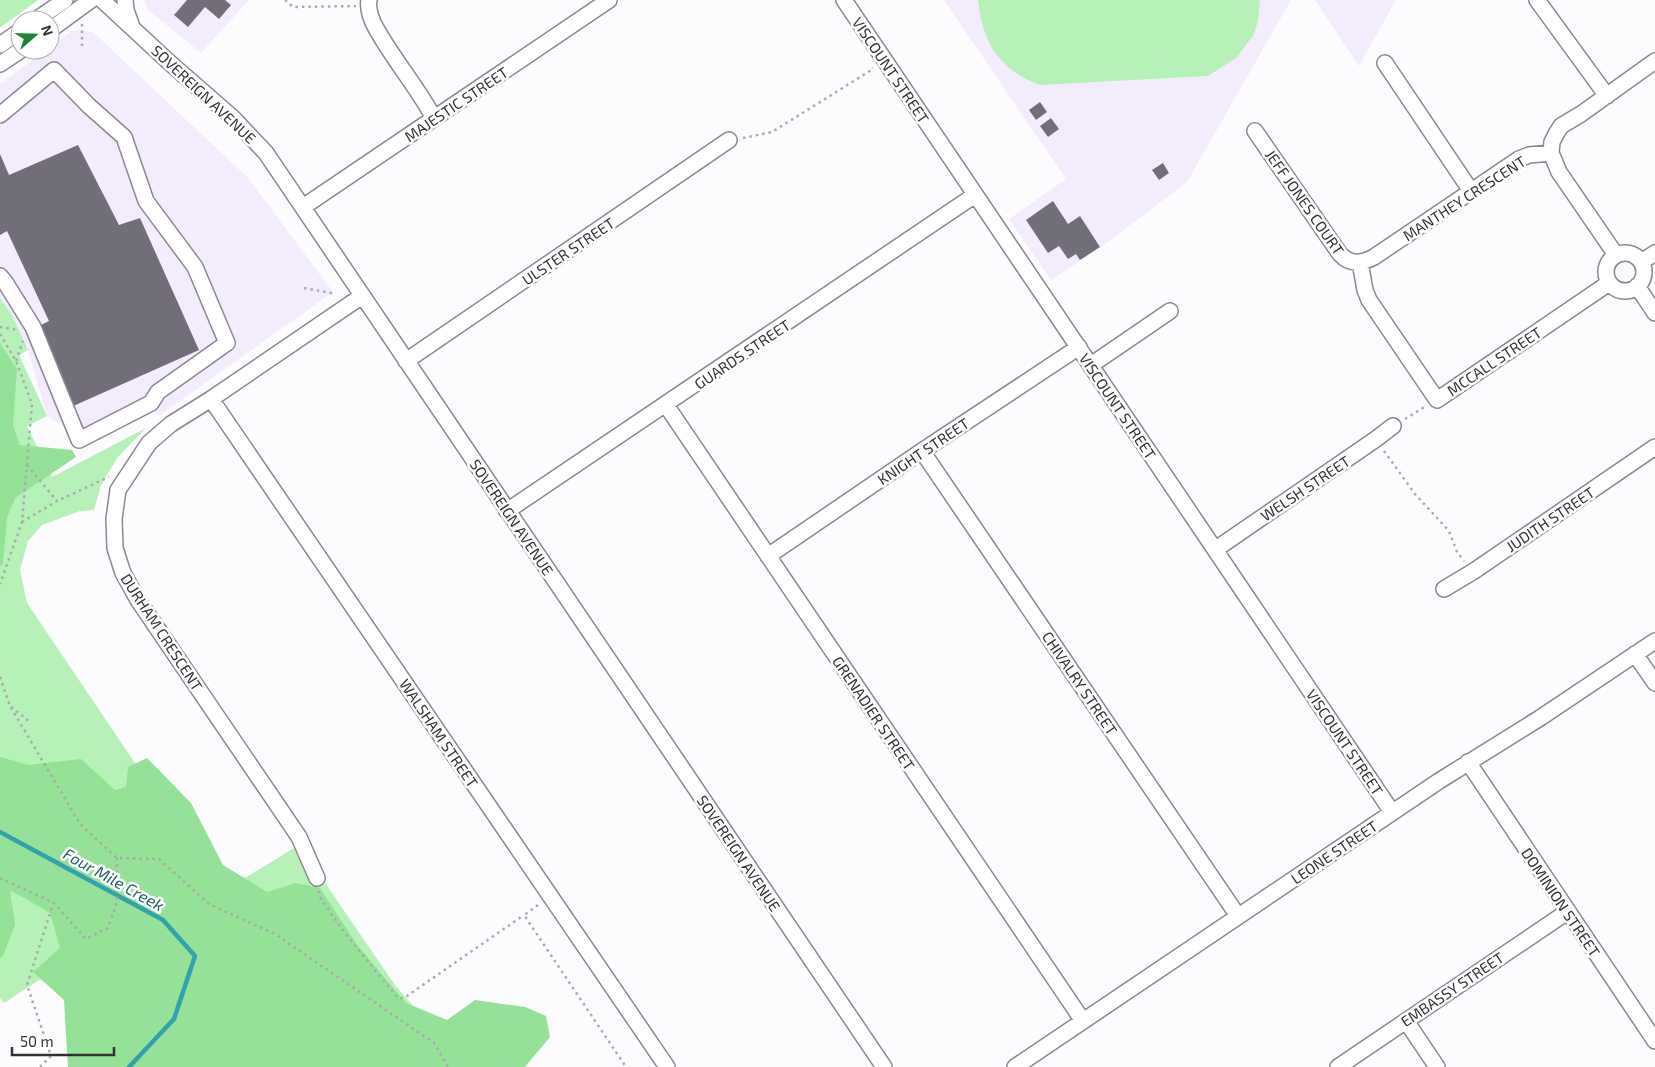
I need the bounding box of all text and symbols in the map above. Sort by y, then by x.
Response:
north arrow [10,10,60,60]
street label: VISCOUNT STREET [849,14,933,127]
text: N [38,23,57,38]
street label: SOVEREIGN AVENUE [148,41,260,147]
street label: MAJESTIC STREET [401,63,511,145]
street label: JEFF JONES COURT [1262,146,1348,258]
street label: MANTHEY CRESCENT [1399,151,1529,244]
street label: ULSTER STREET [518,213,618,289]
street label: GUARDS STREET [691,315,794,393]
street label: MCCALL STREET [1443,323,1545,399]
street label: VISCOUNT STREET [1076,350,1160,463]
street label: KNIGHT STREET [874,414,972,488]
street label: WELSH STREET [1257,451,1353,525]
street label: SOVEREIGN AVENUE [467,456,557,578]
street label: JUDITH STREET [1502,483,1598,555]
street label: DURHAM CRESCENT [117,570,207,694]
street label: CHIVALRY STREET [1039,628,1121,738]
street label: GRENADIER STREET [829,652,919,774]
street label: WALSHAM STREET [396,675,482,791]
street label: VISCOUNT STREET [1303,686,1387,799]
street label: SOVEREIGN AVENUE [694,792,784,914]
street label: LEONE STREET [1287,816,1381,887]
water label: Four Mile Creek [61,844,167,914]
street label: DOMINION STREET [1518,844,1604,960]
street label: EMBASSY STREET [1397,948,1507,1030]
scale bar [12,1024,115,1056]
text: 50 m [20,1032,54,1050]

